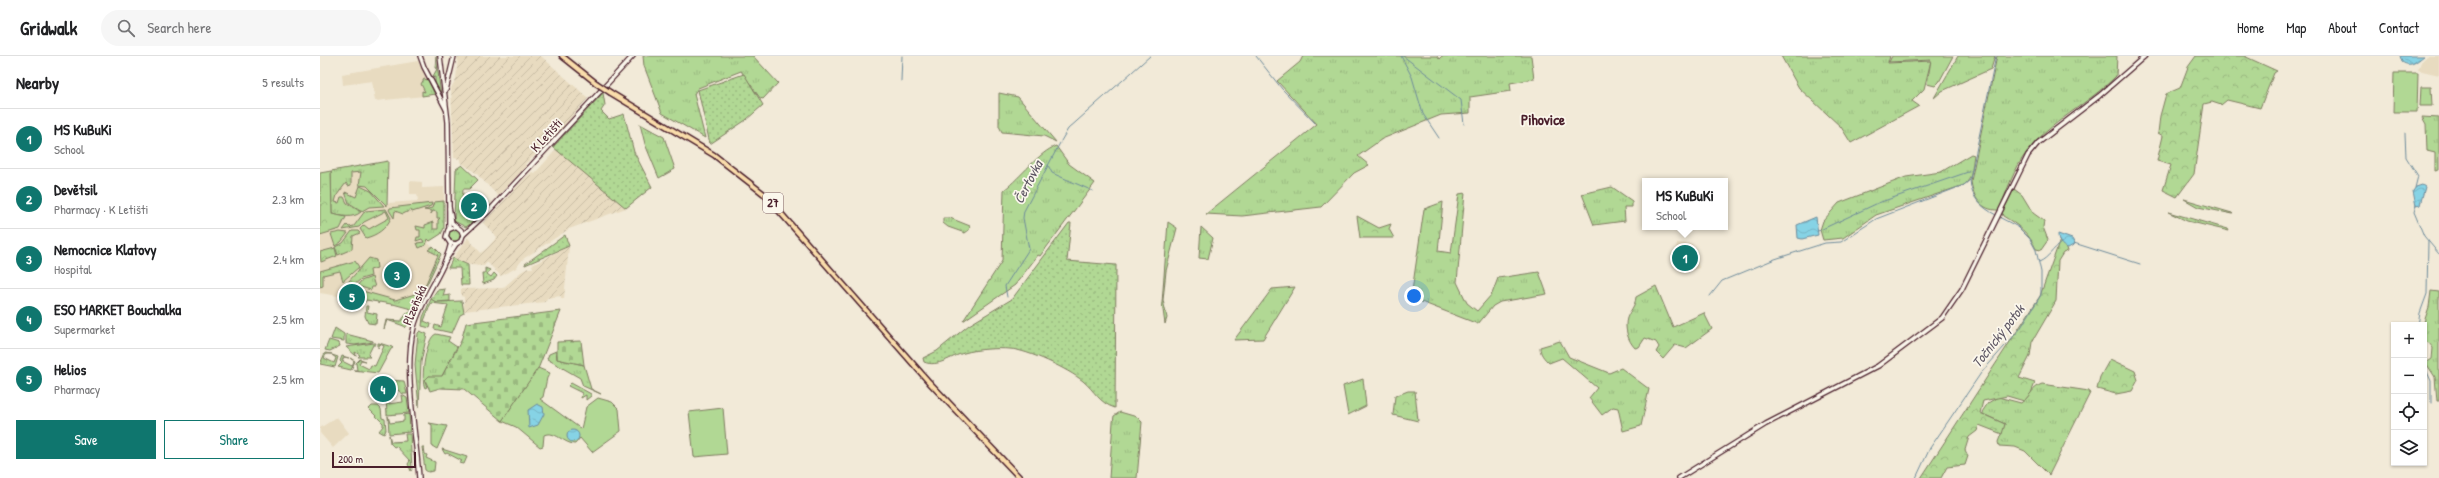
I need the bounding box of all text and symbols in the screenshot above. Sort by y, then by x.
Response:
search box [101,10,381,46]
text: Gridwalk [20,15,77,41]
icon: search [115,17,137,39]
text: Search here [147,17,211,38]
text: Home [2237,18,2264,37]
text: Map [2286,18,2306,37]
text: About [2328,18,2357,37]
text: Contact [2379,18,2419,37]
text: Nearby [16,71,59,94]
text: 5 results [262,73,304,91]
district label: Pihovice [1521,109,1565,130]
street label: K Letišti [526,114,566,156]
text: MS KuBuKi [54,119,112,140]
text: 1 [27,130,31,148]
text: 660 m [276,130,304,148]
text: School [54,140,84,158]
water label: Čertovka [1009,156,1047,207]
popup [1642,178,1728,230]
text: Devětsil [54,179,97,200]
text: MS KuBuKi [1656,185,1714,206]
text: 2 [26,190,32,208]
text: 2.3 km [272,190,304,208]
pin: 2 [461,191,487,221]
road number: 27 [763,193,783,213]
text: Pharmacy · K Letišti [54,200,148,218]
text: School [1656,206,1686,224]
text: Nemocnice Klatovy [54,239,157,260]
pin: 1 [1672,243,1698,273]
text: 3 [26,250,32,268]
text: 2.4 km [273,250,304,268]
text: Hospital [54,260,92,278]
pin: 3 [384,260,410,290]
pin: 5 [339,282,365,312]
street label: Plzeňská [398,282,430,328]
your location [1404,286,1424,306]
text: ESO MARKET Bouchalka [54,299,181,320]
water label: Točnický potok [1967,299,2030,372]
text: 4 [27,310,31,328]
text: 2.5 km [272,310,304,328]
text: Supermarket [54,320,115,338]
map controls [2391,322,2427,466]
button: + [2391,322,2427,358]
button: − [2391,358,2427,394]
text: Helios [54,359,86,380]
text: 5 [26,370,32,388]
text: 2.5 km [272,370,304,388]
pin: 4 [370,374,396,404]
text: Pharmacy [54,380,100,398]
button: locate [2391,394,2427,430]
button: Save [16,420,156,459]
button: Share [164,420,304,459]
button: layers [2391,430,2427,466]
scale bar [332,450,416,469]
text: 200 m [338,452,363,466]

